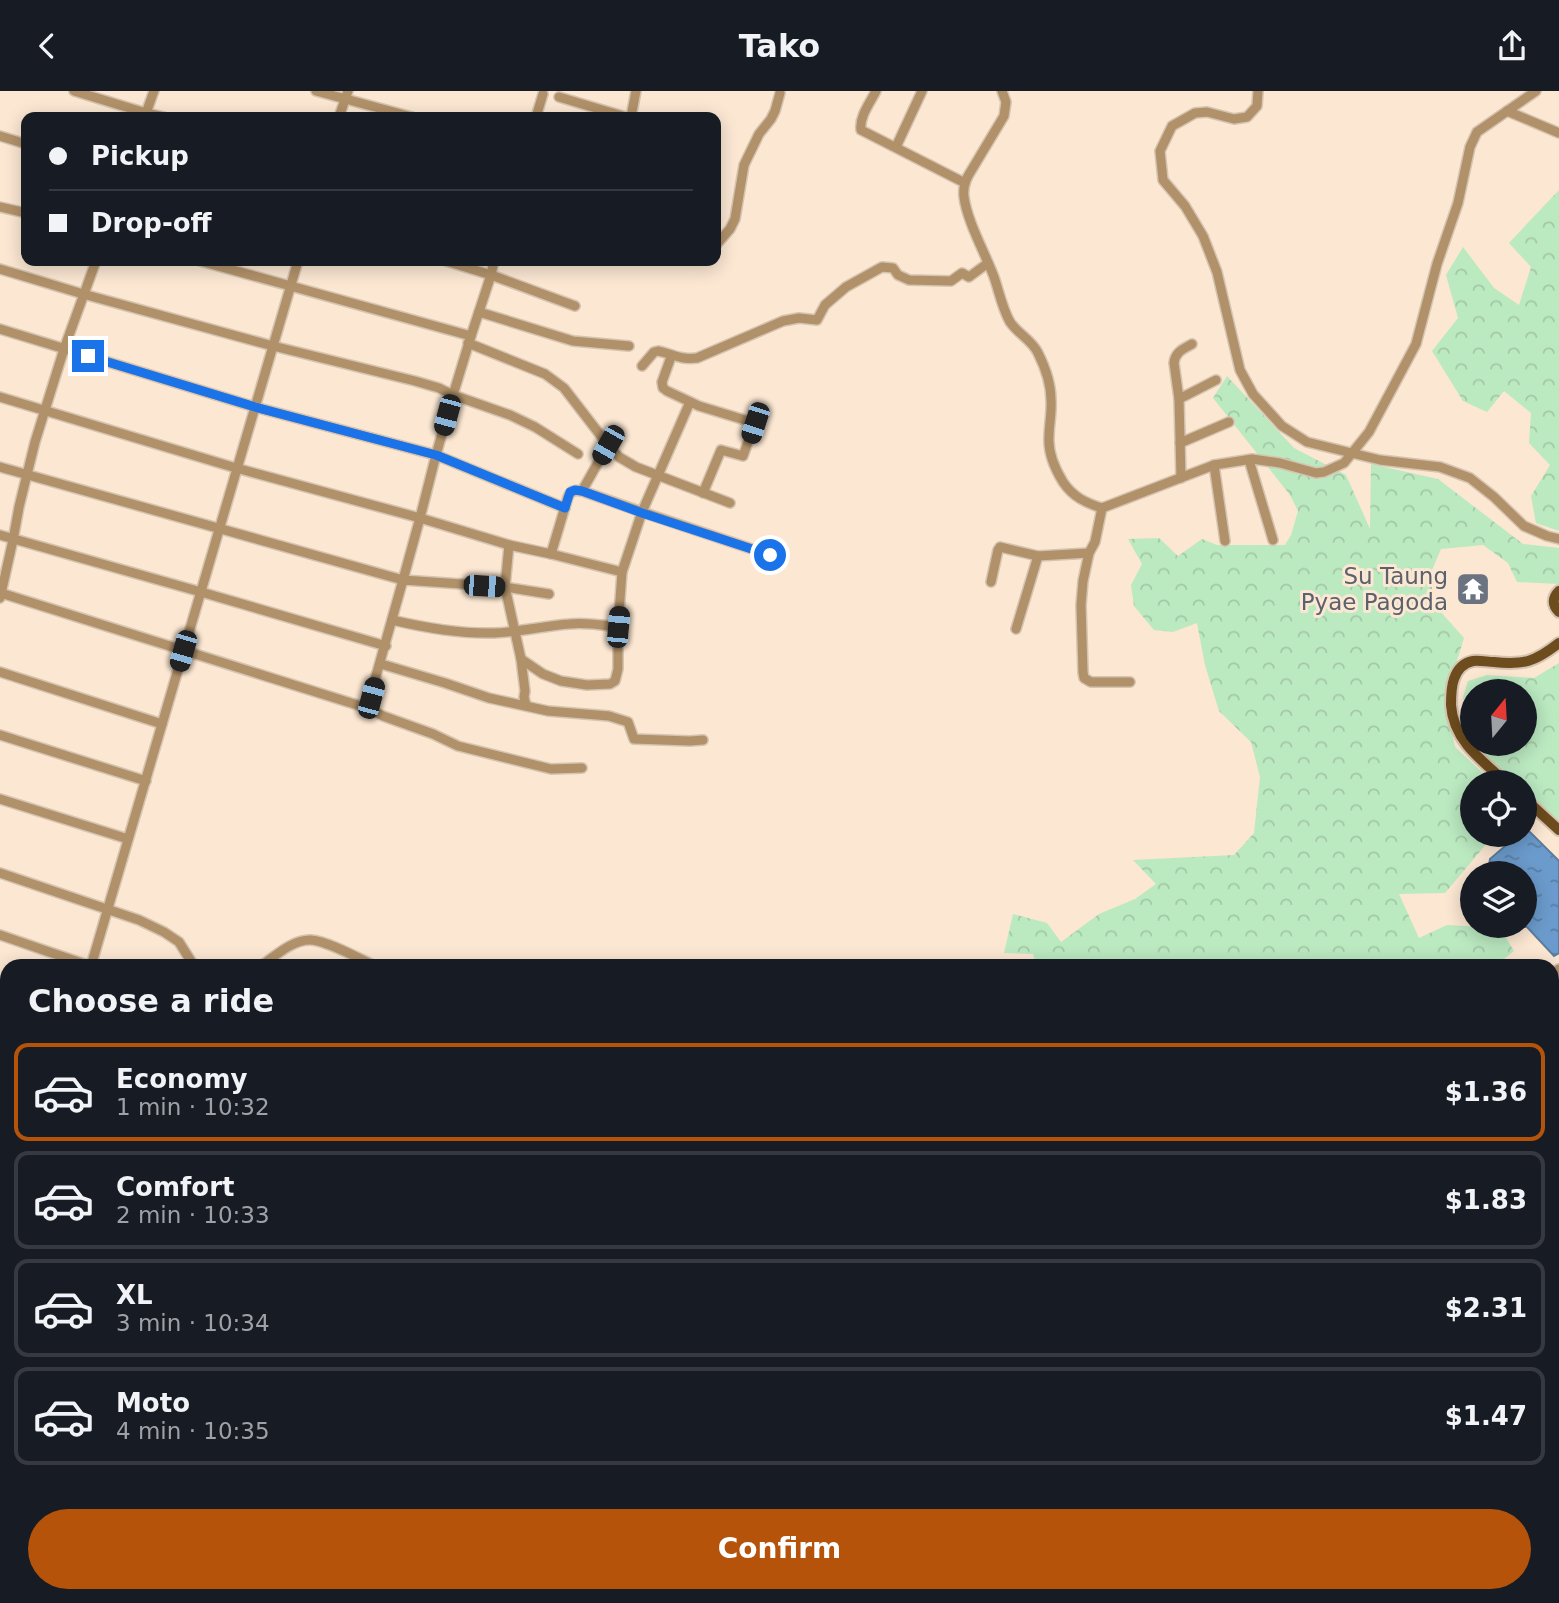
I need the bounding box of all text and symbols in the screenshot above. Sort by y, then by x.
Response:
icon: back [28,27,66,65]
text: Tako [739,27,820,65]
icon: share [1493,27,1531,65]
text: Pickup [91,141,189,171]
text: Drop-off [91,208,212,238]
route end [72,340,104,372]
car [432,392,463,438]
car [739,400,772,446]
car [589,422,628,468]
route start [754,539,786,571]
place label: Su Taung Pyae Pagoda [1301,563,1448,615]
temple icon: Su Taung Pyae Pagoda [1454,570,1492,608]
car [463,574,506,598]
car [606,605,631,649]
car [168,628,199,674]
car [356,675,387,721]
north arrow [1460,679,1536,756]
map controls [1460,679,1537,938]
button: locate [1460,770,1537,847]
button: layers [1460,861,1537,938]
text: Choose a ride [28,982,274,1020]
icon: car [32,1061,95,1124]
text: Economy [116,1064,247,1094]
text: $1.36 [1445,1077,1527,1107]
text: 1 min · 10:32 [116,1094,270,1120]
icon: car [32,1169,95,1232]
text: Comfort [116,1172,234,1202]
text: $1.83 [1445,1185,1527,1215]
text: 2 min · 10:33 [116,1202,270,1228]
icon: car [32,1277,95,1340]
text: XL [116,1280,153,1310]
text: $2.31 [1445,1293,1527,1323]
text: 3 min · 10:34 [116,1310,270,1336]
icon: car [32,1385,95,1448]
text: Moto [116,1388,190,1418]
text: $1.47 [1445,1401,1527,1431]
text: 4 min · 10:35 [116,1418,270,1444]
button: Confirm [28,1509,1531,1589]

